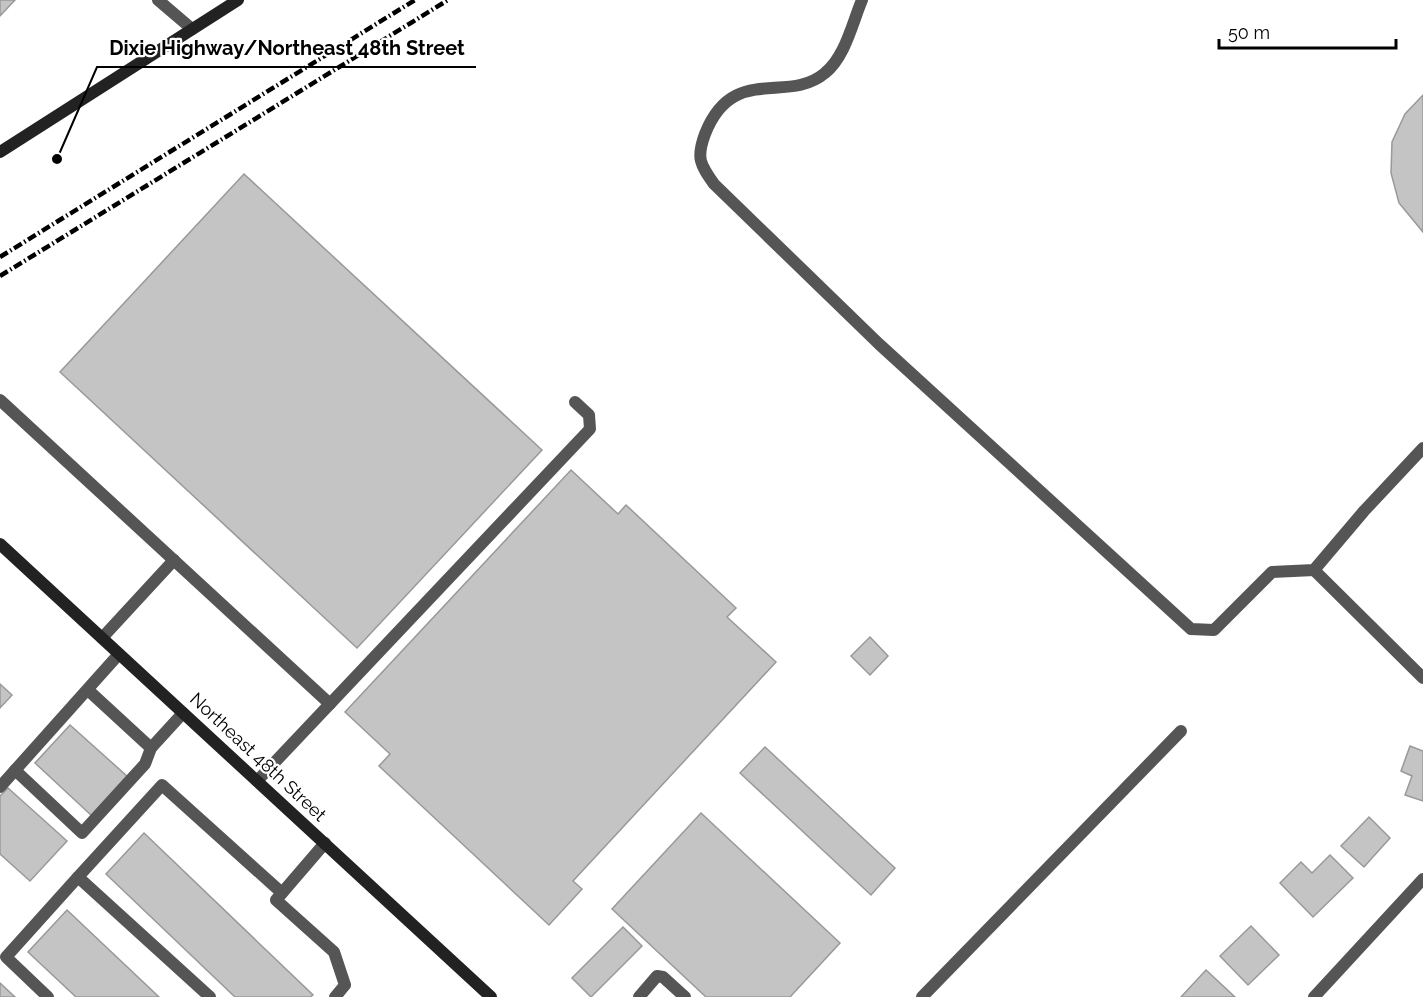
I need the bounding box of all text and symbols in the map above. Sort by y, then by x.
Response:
scale bar [1219,12,1396,50]
text: 50 m [1228,22,1270,43]
callout: Dixie Highway/Northeast 48th Street [97,29,476,67]
text: Dixie Highway/Northeast 48th Street [109,36,465,60]
street label: Northeast 48th Street [186,688,331,825]

